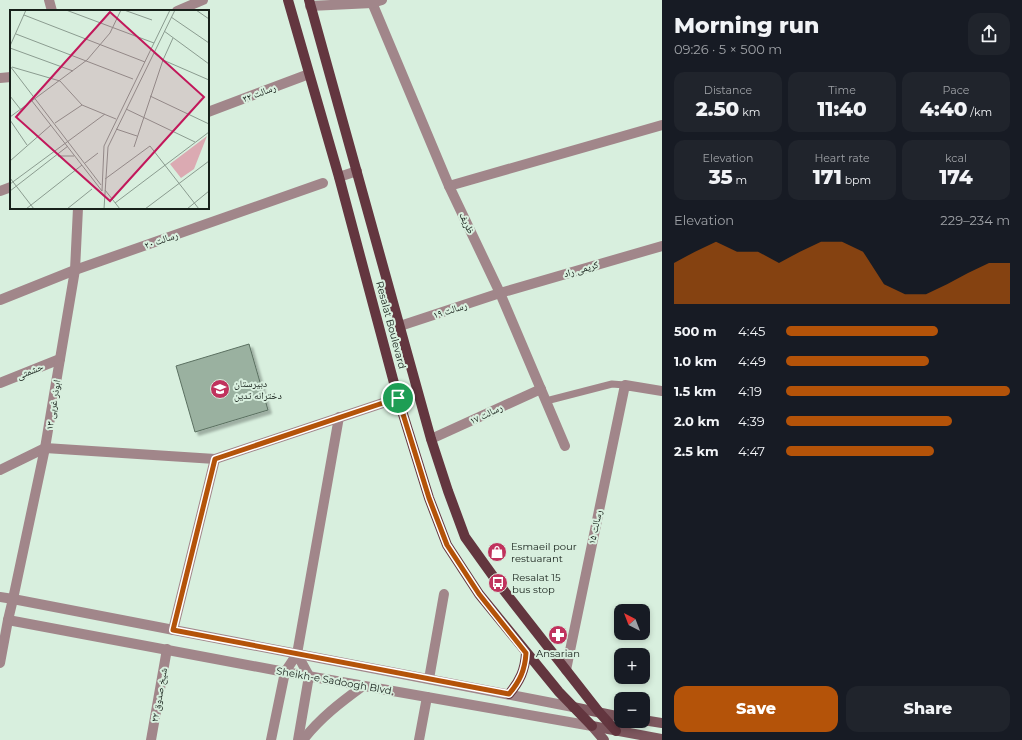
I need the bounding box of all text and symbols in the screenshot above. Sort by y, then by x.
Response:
inset map [10,10,209,209]
text: Morning run [674,12,819,39]
button: share [968,13,1010,55]
text: 09:26 · 5 × 500 m [674,41,782,57]
street label: رسالت ۲۲ [240,81,278,105]
text: Distance [704,83,752,97]
text: Time [828,83,856,97]
text: Pace [943,83,969,97]
text: 2.50 [696,97,739,121]
text: 11:40 [817,97,867,121]
text: 4:40 [920,97,967,121]
text: km [739,105,760,119]
text: /km [967,105,992,119]
text: Elevation [703,151,753,165]
text: Heart rate [814,151,870,165]
text: kcal [945,151,967,165]
text: 35 [709,165,733,189]
text: 171 [813,165,842,189]
text: 174 [939,165,973,189]
text: m [733,173,747,187]
text: bpm [842,173,871,187]
street label: ظریف [456,210,478,236]
text: Elevation [674,212,734,228]
text: 229–234 m [940,212,1010,228]
street label: رسالت ۲۰ [142,228,180,252]
street label: کریمی راد [562,258,600,280]
street label: Resalat Boulevard [373,280,409,370]
street label: رسالت ۱۹ [431,298,469,322]
text: 500 m [674,323,717,339]
text: 4:45 [738,323,765,339]
text: 1.0 km [674,353,717,369]
text: 4:49 [738,353,766,369]
street label: حشمتی [15,360,46,382]
place label: دبیرستان دخترانه تدین [234,377,282,402]
school or university icon: دبیرستان دخترانه تدین [209,378,231,400]
street label: ابوذر غربی ۱۳ [43,379,63,431]
pin [381,381,415,415]
text: 1.5 km [674,383,716,399]
text: 4:19 [738,383,762,399]
icon: arrive [387,387,409,409]
street label: رسالت ۱۷ [467,401,505,427]
text: 2.0 km [674,413,720,429]
text: 4:39 [738,413,765,429]
text: 2.5 km [674,443,719,459]
text: 4:47 [738,443,765,459]
street label: رسالت ۱۵ [585,508,605,545]
place label: Esmaeil pour restuarant [511,540,577,565]
shop icon: Esmaeil pour restuarant [486,541,508,563]
place label: Resalat 15 bus stop [512,571,561,596]
bus stop icon: Resalat 15 bus stop [487,572,509,594]
north arrow [614,604,650,640]
map controls [614,604,650,728]
pharmacy icon: Ansarian [547,624,569,646]
place label: Ansarian [536,647,580,660]
button: + [614,648,650,684]
street label: Sheikh-e Sadoogh Blvd. [275,664,395,698]
street label: شیخ صدوق ۲۲ [148,666,170,723]
button: Save [674,686,838,732]
button: Share [846,686,1010,732]
button: − [614,692,650,728]

